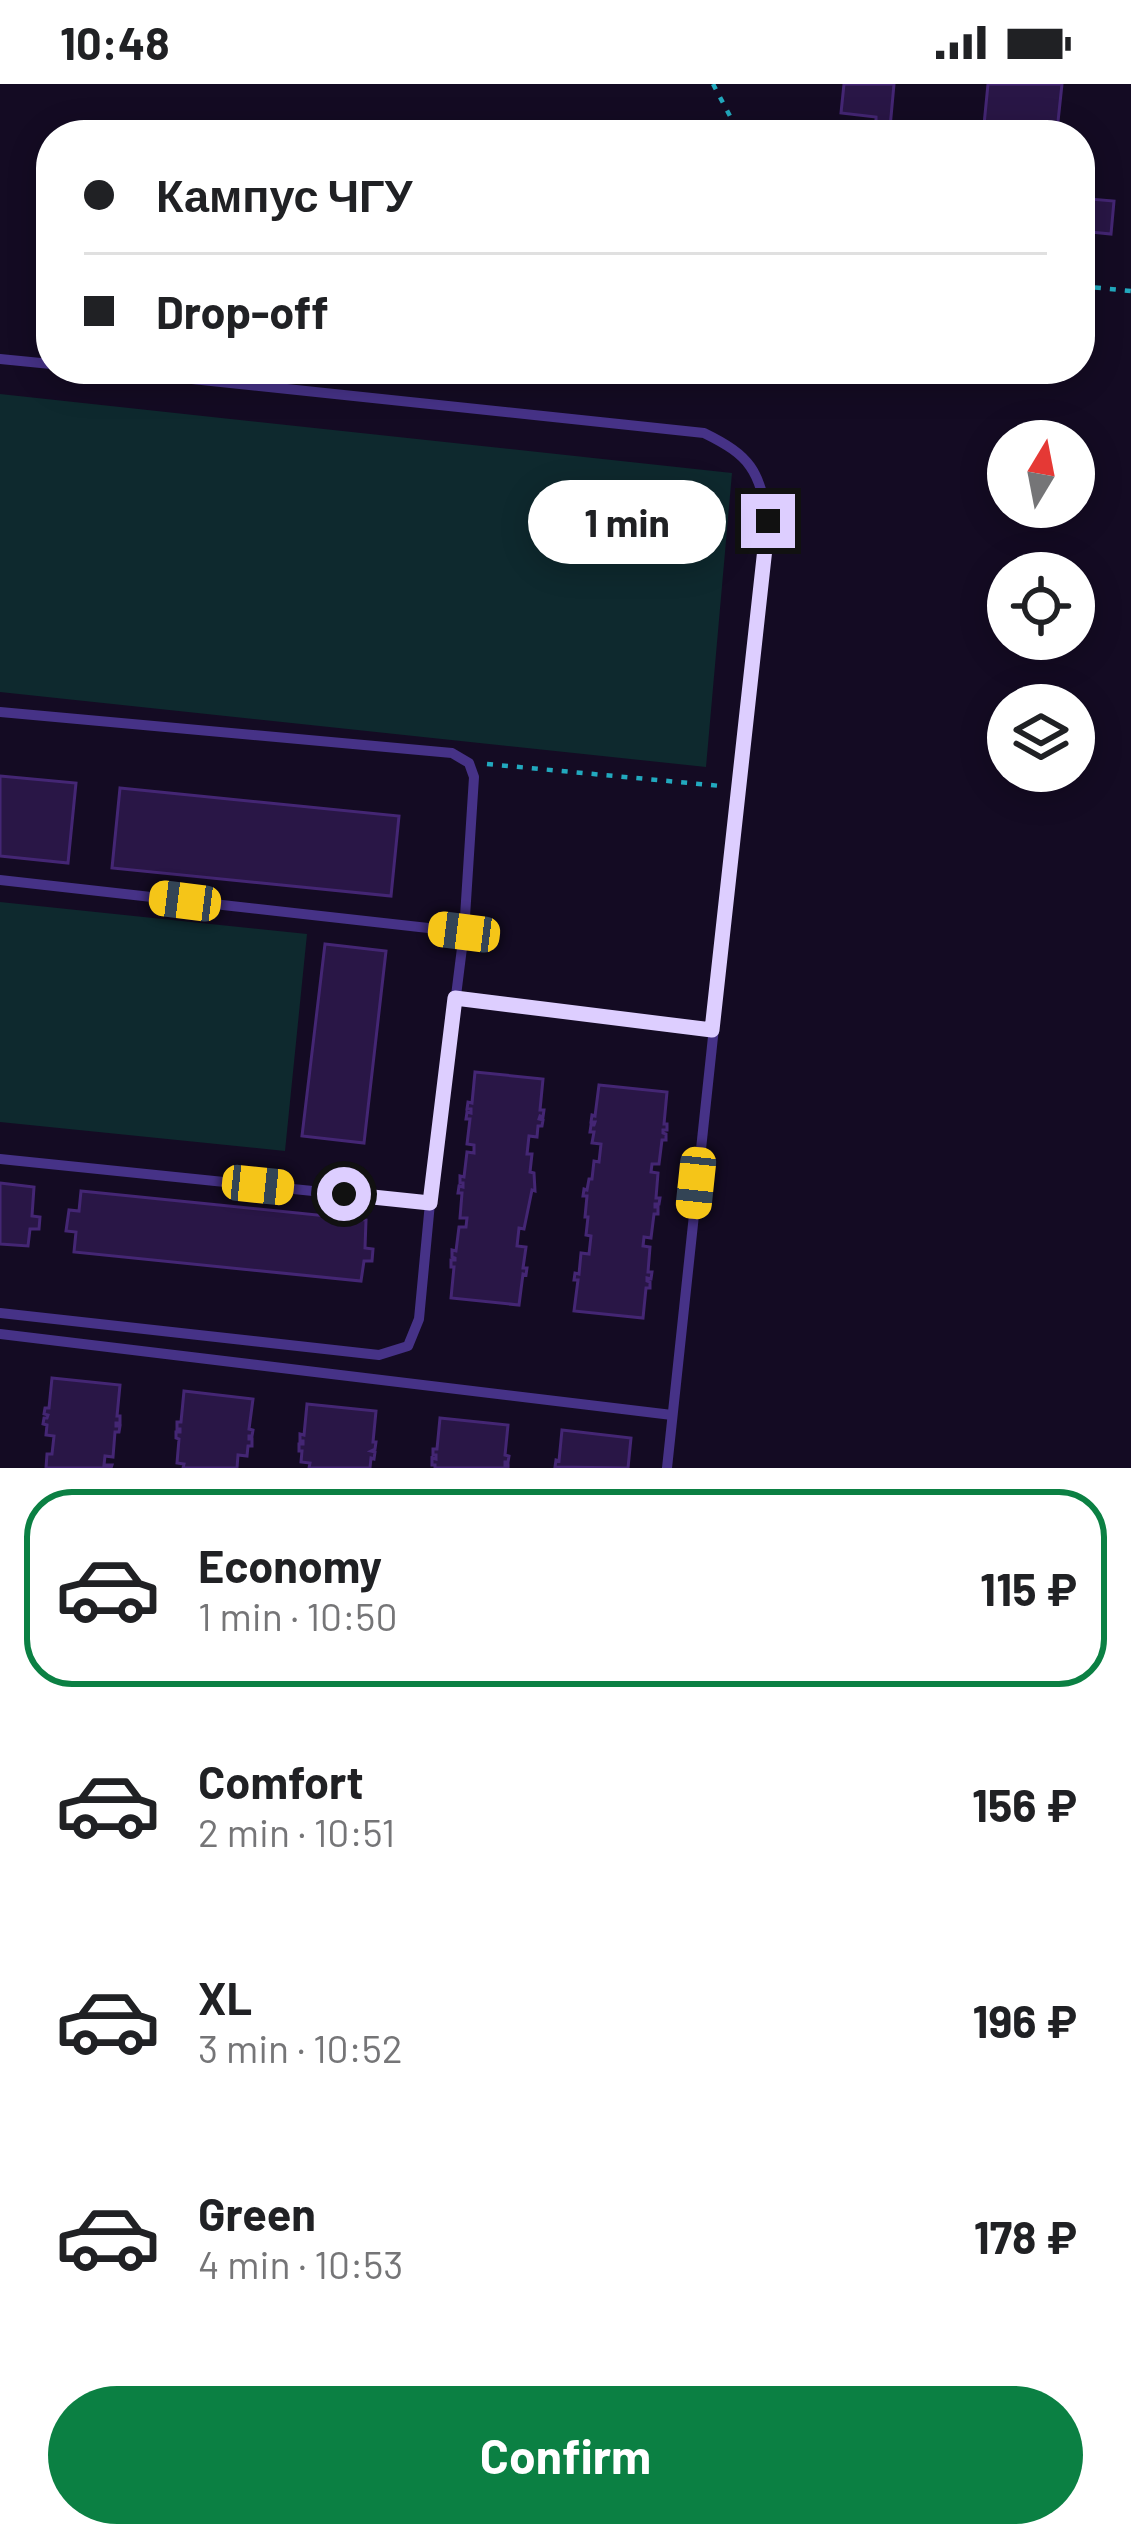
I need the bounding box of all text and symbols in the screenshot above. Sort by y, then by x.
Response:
text: 10:48 [60,15,170,69]
text: Кампус ЧГУ [156,167,413,221]
text: Drop-off [156,284,329,338]
north arrow [987,420,1095,528]
map controls [987,420,1095,792]
callout: 1 min [528,479,726,563]
route end [741,494,795,548]
text: 1 min [584,498,670,545]
button: locate [987,552,1095,660]
button: layers [987,684,1095,792]
car [147,879,223,923]
car [426,910,502,954]
car [674,1145,718,1221]
car [220,1163,296,1207]
route start [317,1167,371,1221]
icon: car [54,1534,162,1642]
text: Economy [198,1538,382,1592]
text: 115 ₽ [980,1561,1077,1615]
text: 1 min · 10:50 [198,1592,397,1639]
icon: car [54,1750,162,1858]
text: Comfort [198,1754,364,1808]
text: 156 ₽ [972,1777,1077,1831]
text: 2 min · 10:51 [198,1808,395,1855]
icon: car [54,1966,162,2074]
text: XL [198,1970,252,2024]
text: 196 ₽ [972,1993,1077,2047]
text: 3 min · 10:52 [198,2024,403,2071]
icon: car [54,2182,162,2290]
text: Green [198,2186,316,2240]
text: 178 ₽ [974,2209,1077,2263]
text: 4 min · 10:53 [198,2240,403,2287]
button: Confirm [48,2386,1083,2524]

